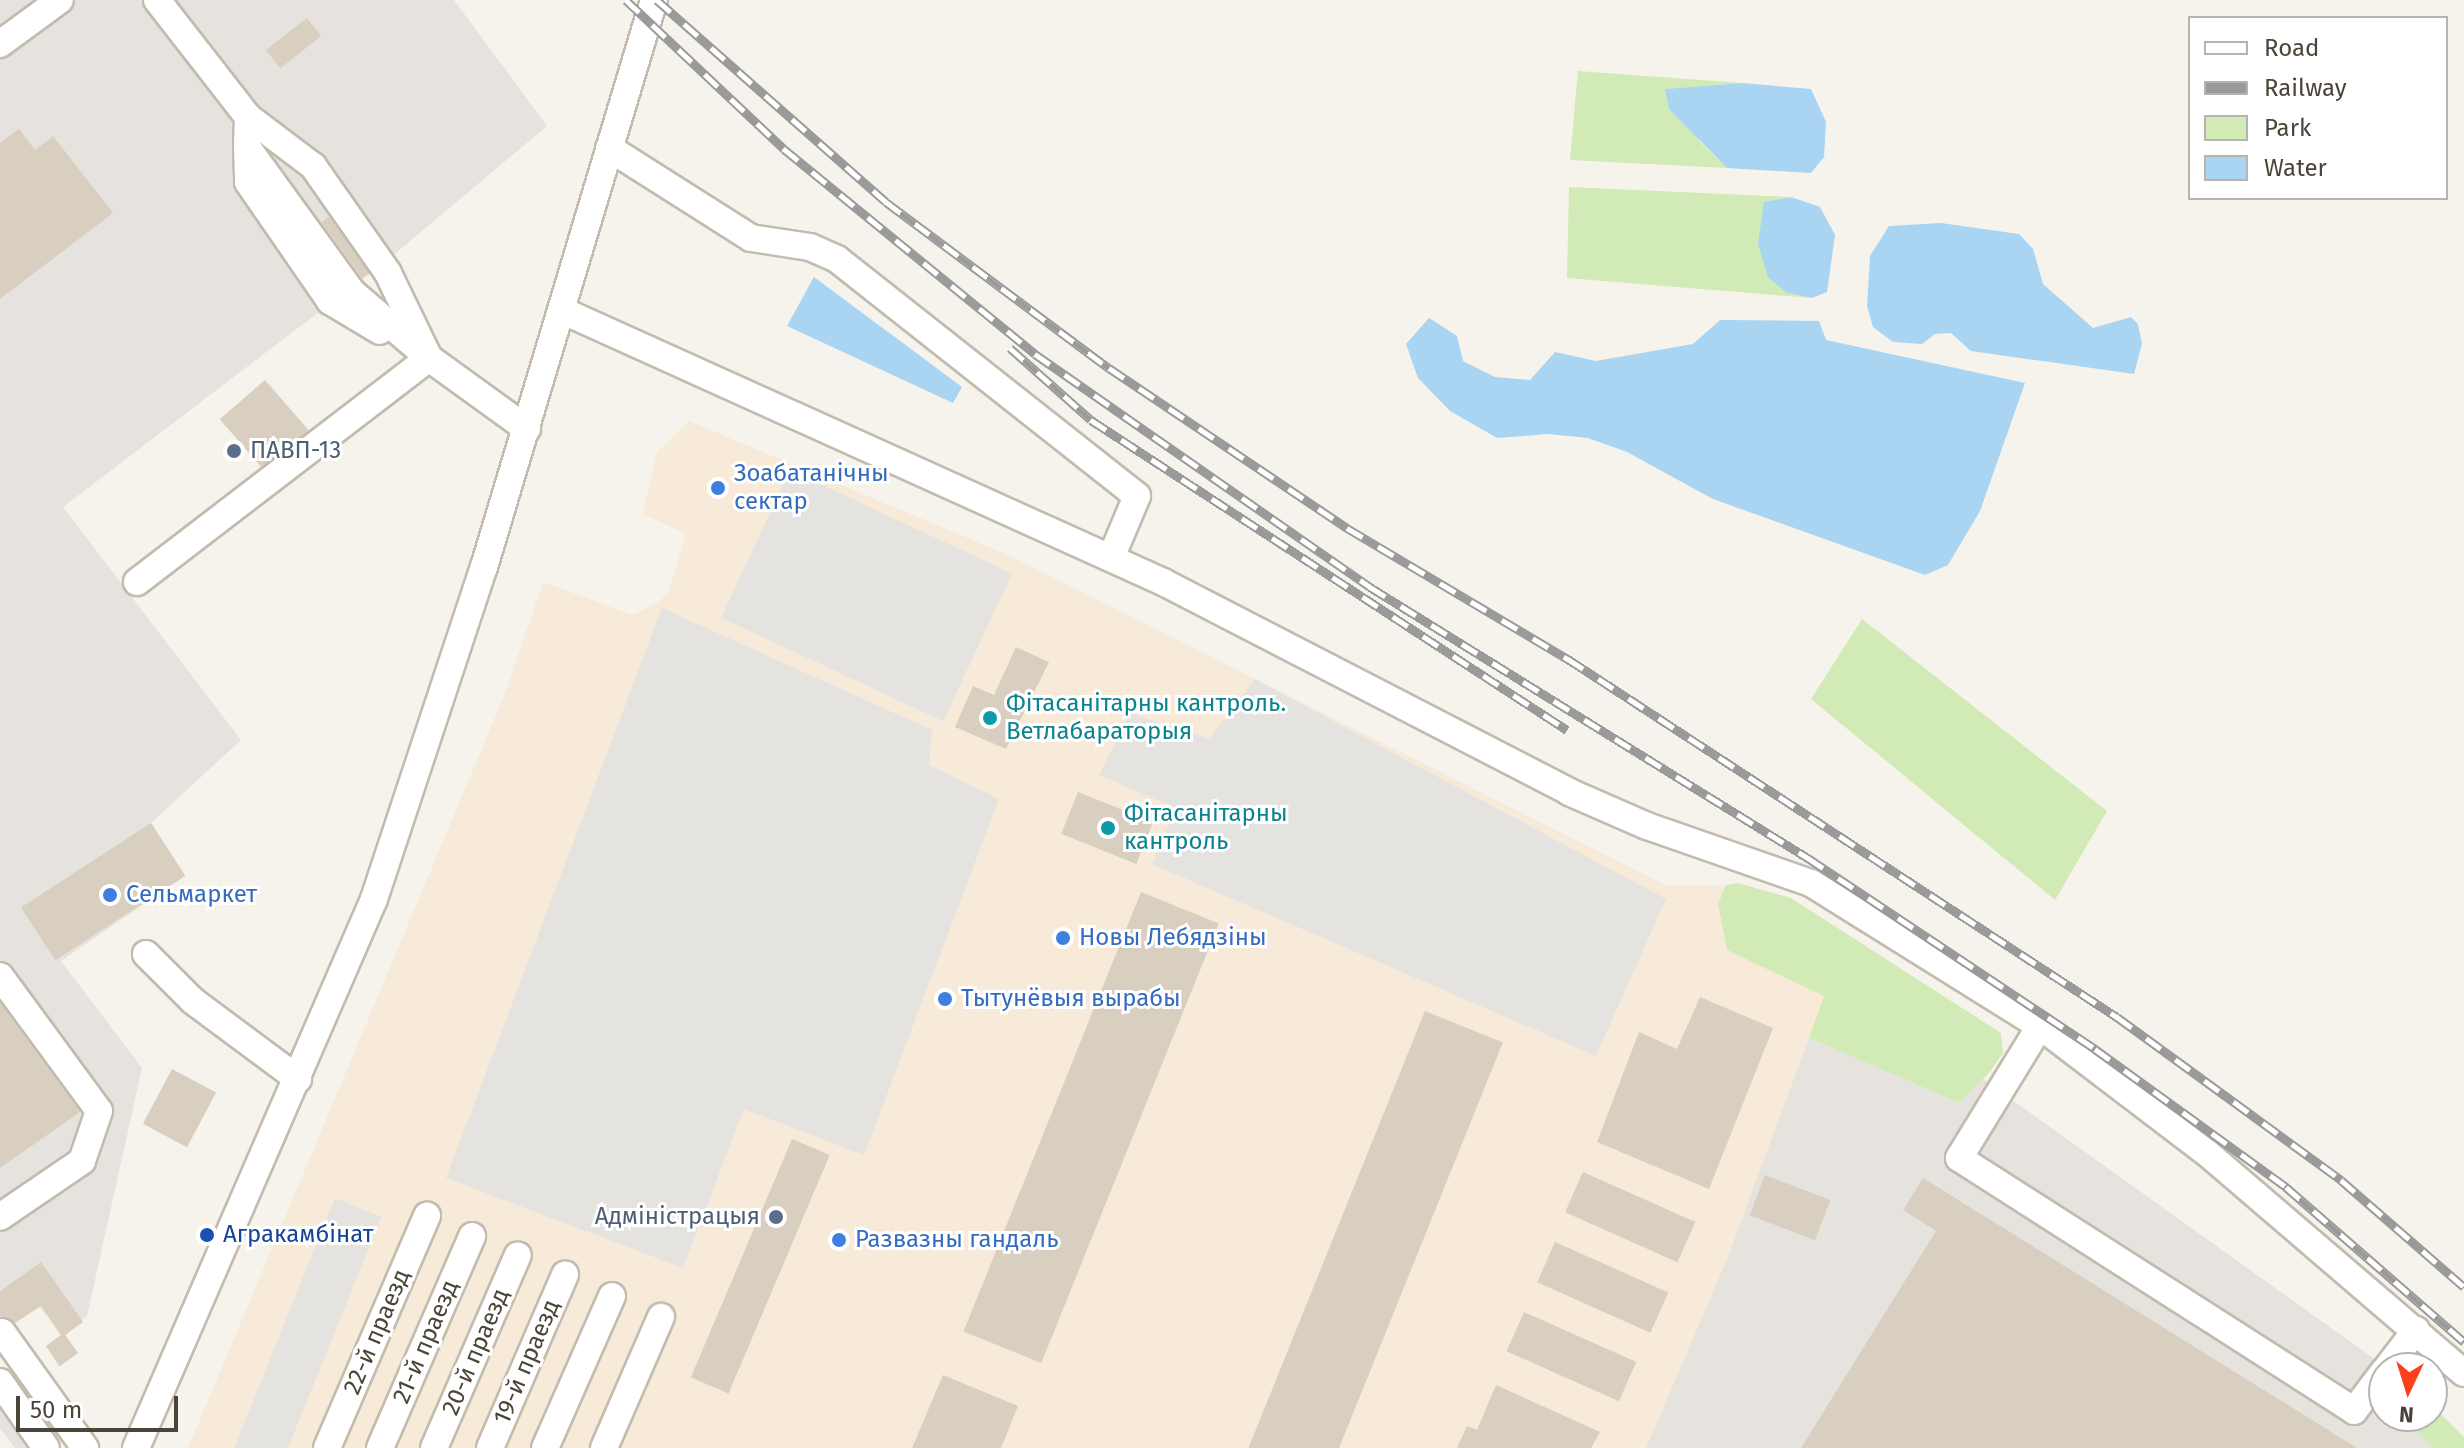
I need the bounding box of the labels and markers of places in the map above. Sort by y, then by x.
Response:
place label: ПАВП-13 [250,437,341,465]
marker: ПАВП-13 [225,442,243,460]
place label: Зоабатанічны сектар [734,460,889,516]
marker: Зоабатанічны сектар [709,479,727,497]
place label: Фітасанітарны кантроль. Ветлабараторыя [1006,690,1286,746]
marker: Фітасанітарны кантроль. Ветлабараторыя [981,709,999,727]
place label: Фітасанітарны кантроль [1124,800,1288,856]
marker: Фітасанітарны кантроль [1099,819,1117,837]
place label: Сельмаркет [126,881,257,909]
marker: Сельмаркет [101,886,119,904]
place label: Новы Лебядзіны [1079,924,1267,952]
marker: Новы Лебядзіны [1054,929,1072,947]
place label: Тытунёвыя вырабы [961,985,1181,1013]
marker: Тытунёвыя вырабы [936,990,954,1008]
place label: Адміністрацыя [595,1203,760,1231]
marker: Адміністрацыя [767,1208,785,1226]
place label: Агракамбінат [223,1221,374,1249]
marker: Агракамбінат [198,1226,216,1244]
place label: Развазны гандаль [855,1226,1059,1254]
marker: Развазны гандаль [830,1231,848,1249]

